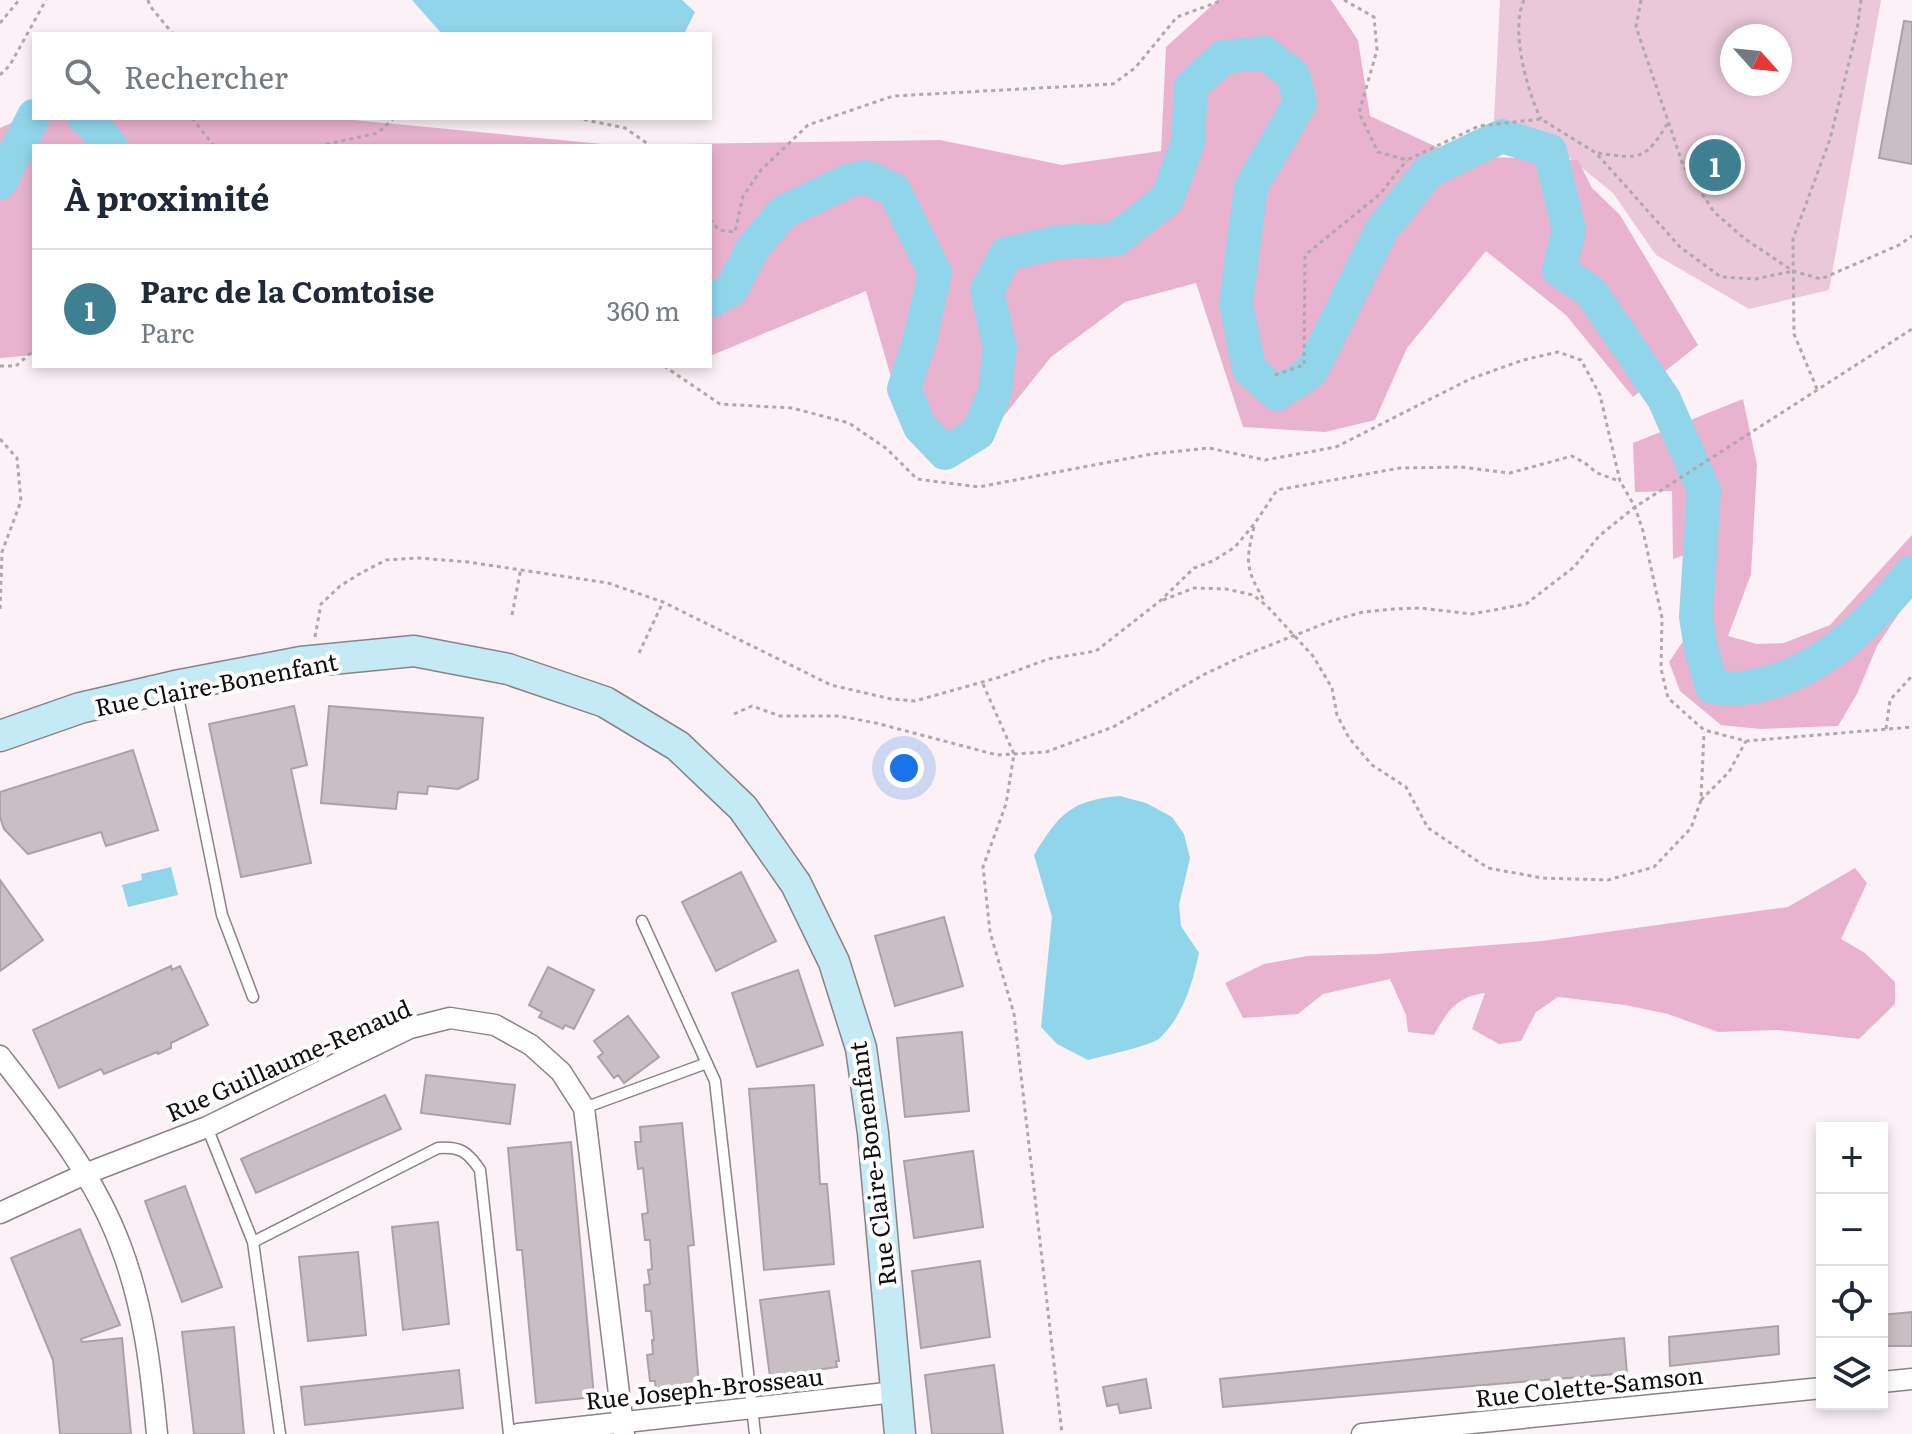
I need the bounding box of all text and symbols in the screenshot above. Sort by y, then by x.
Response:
north arrow [1720,24,1792,96]
search box [32,32,712,120]
icon: search [60,54,104,98]
text: Rechercher [124,54,288,98]
pin: 1 [1689,135,1741,195]
text: À proximité [64,171,269,221]
text: Parc de la Comtoise [140,268,434,312]
text: 1 [85,290,95,329]
text: 360 m [606,290,680,329]
text: Parc [140,312,194,351]
street label: Rue Claire-Bonenfant [92,642,341,724]
your location [884,748,924,788]
street label: Rue Guillaume-Renaud [160,989,416,1129]
street label: Rue Claire-Bonenfant [839,1039,903,1288]
map controls [1816,1122,1888,1410]
button: + [1816,1122,1888,1194]
button: − [1816,1194,1888,1266]
button: locate [1816,1266,1888,1338]
button: layers [1816,1338,1888,1410]
street label: Rue Colette-Samson [1473,1356,1705,1414]
street label: Rue Joseph-Brosseau [583,1357,825,1417]

